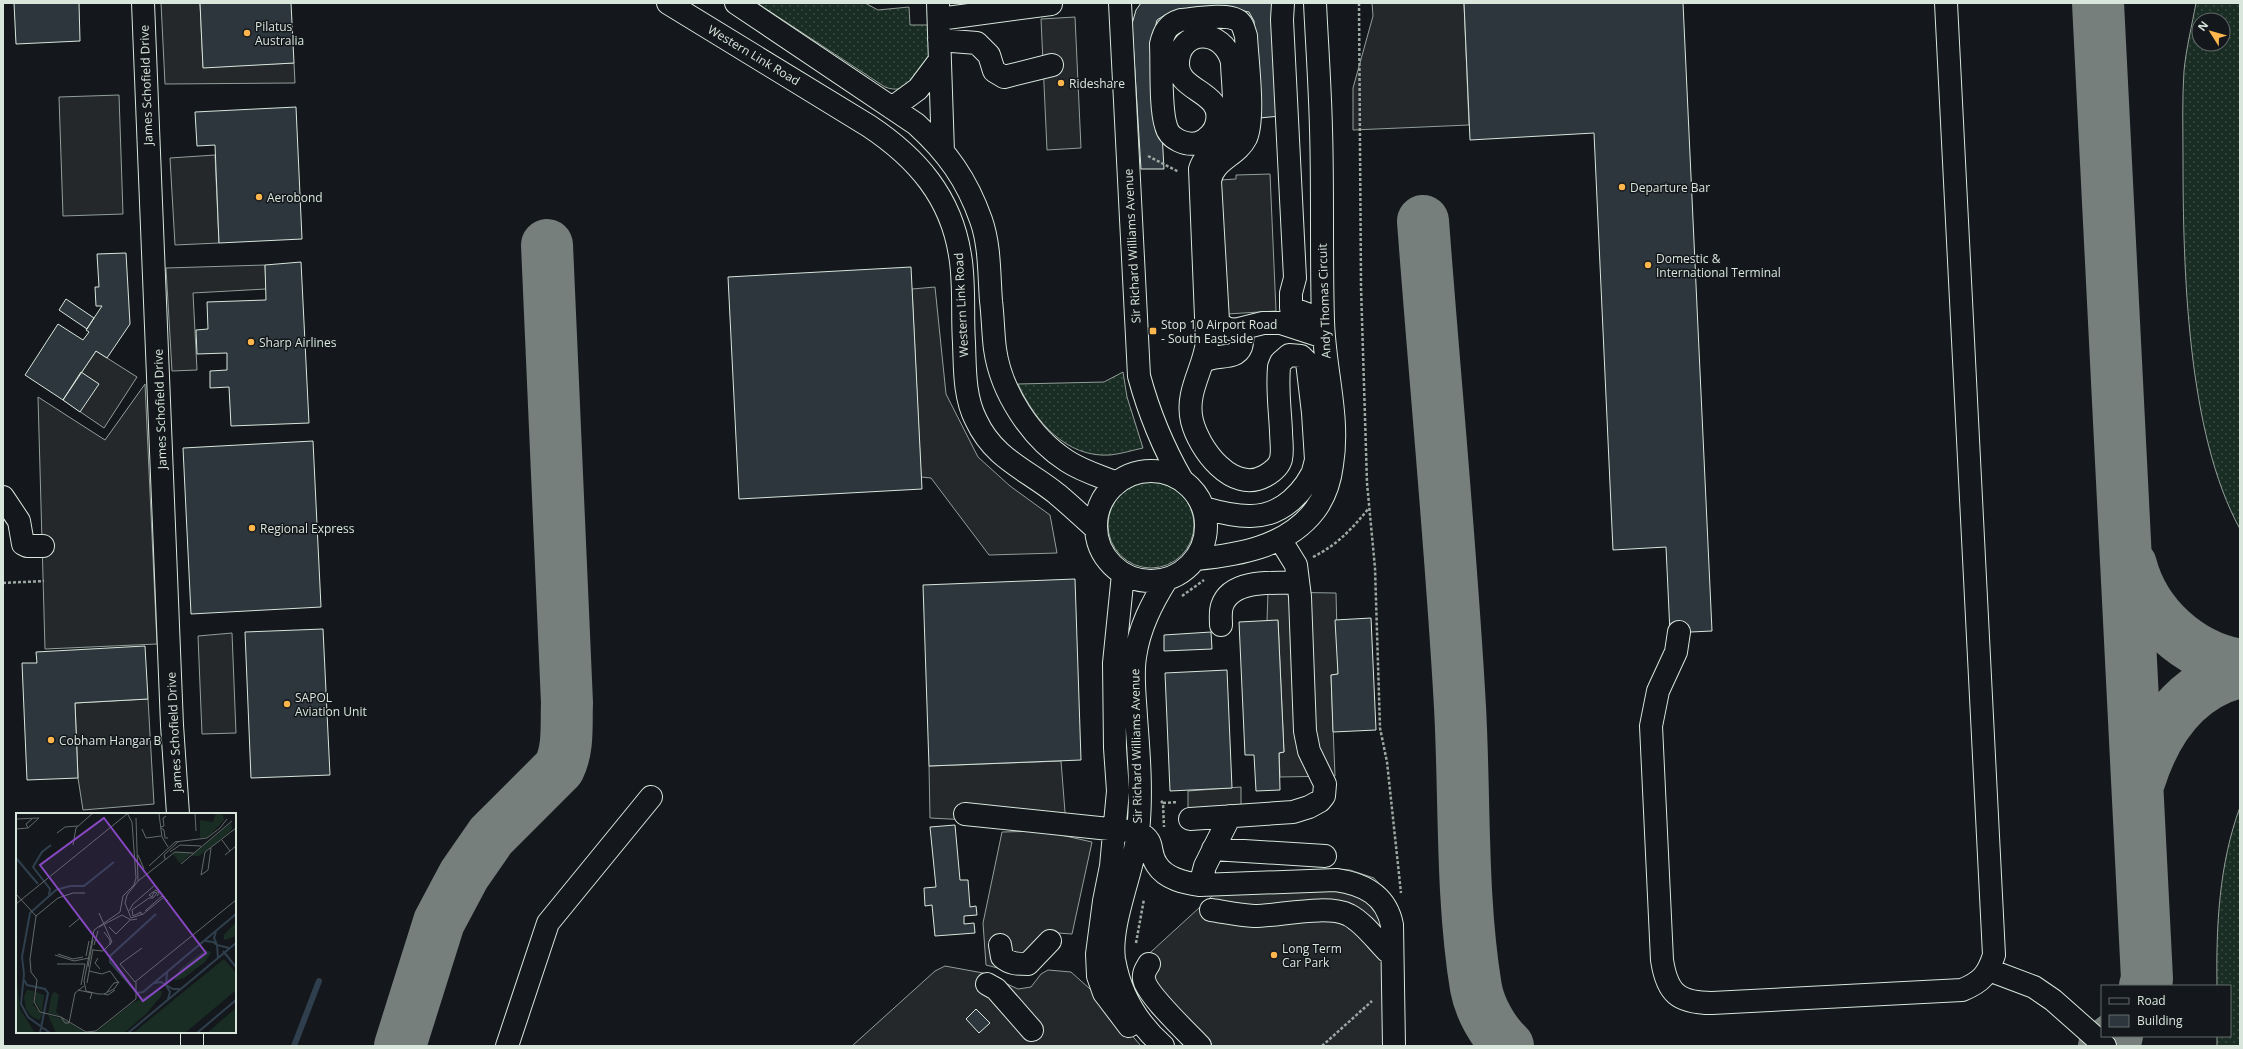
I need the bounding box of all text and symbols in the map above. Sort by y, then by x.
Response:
north arrow [2191,12,2231,52]
place label: Pilatus Australia [255,18,304,49]
text: N [2194,18,2211,34]
street label: Western Link Road [705,21,803,89]
street label: James Schofield Drive [135,24,157,146]
marker: Pilatus Australia [242,28,252,38]
place label: Rideshare [1069,75,1125,92]
marker: Rideshare [1056,78,1066,88]
street label: Sir Richard Williams Avenue [1119,168,1145,324]
place label: Departure Bar [1630,179,1710,196]
marker: Departure Bar [1617,182,1627,192]
place label: Aerobond [267,189,323,206]
marker: Aerobond [254,192,264,202]
street label: Andy Thomas Circuit [1313,243,1335,359]
place label: Domestic & International Terminal [1656,250,1781,281]
street label: Western Link Road [950,252,972,358]
marker: Domestic & International Terminal [1643,260,1653,270]
place label: Stop 10 Airport Road - South East side [1161,316,1277,347]
marker: Stop 10 Airport Road - South East side [1148,326,1158,336]
place label: Sharp Airlines [259,334,337,351]
marker: Sharp Airlines [246,337,256,347]
street label: James Schofield Drive [149,348,171,470]
place label: Regional Express [260,520,355,537]
marker: Regional Express [247,523,257,533]
street label: Sir Richard Williams Avenue [1126,668,1146,824]
street label: James Schofield Drive [162,671,186,793]
place label: SAPOL Aviation Unit [295,689,367,720]
marker: SAPOL Aviation Unit [282,699,292,709]
place label: Cobham Hangar B [59,732,161,749]
marker: Cobham Hangar B [46,735,56,745]
inset map [16,813,236,1033]
place label: Long Term Car Park [1282,940,1342,971]
marker: Long Term Car Park [1269,950,1279,960]
legend [2101,985,2231,1037]
text: Road [2137,992,2166,1009]
text: Building [2137,1012,2183,1029]

